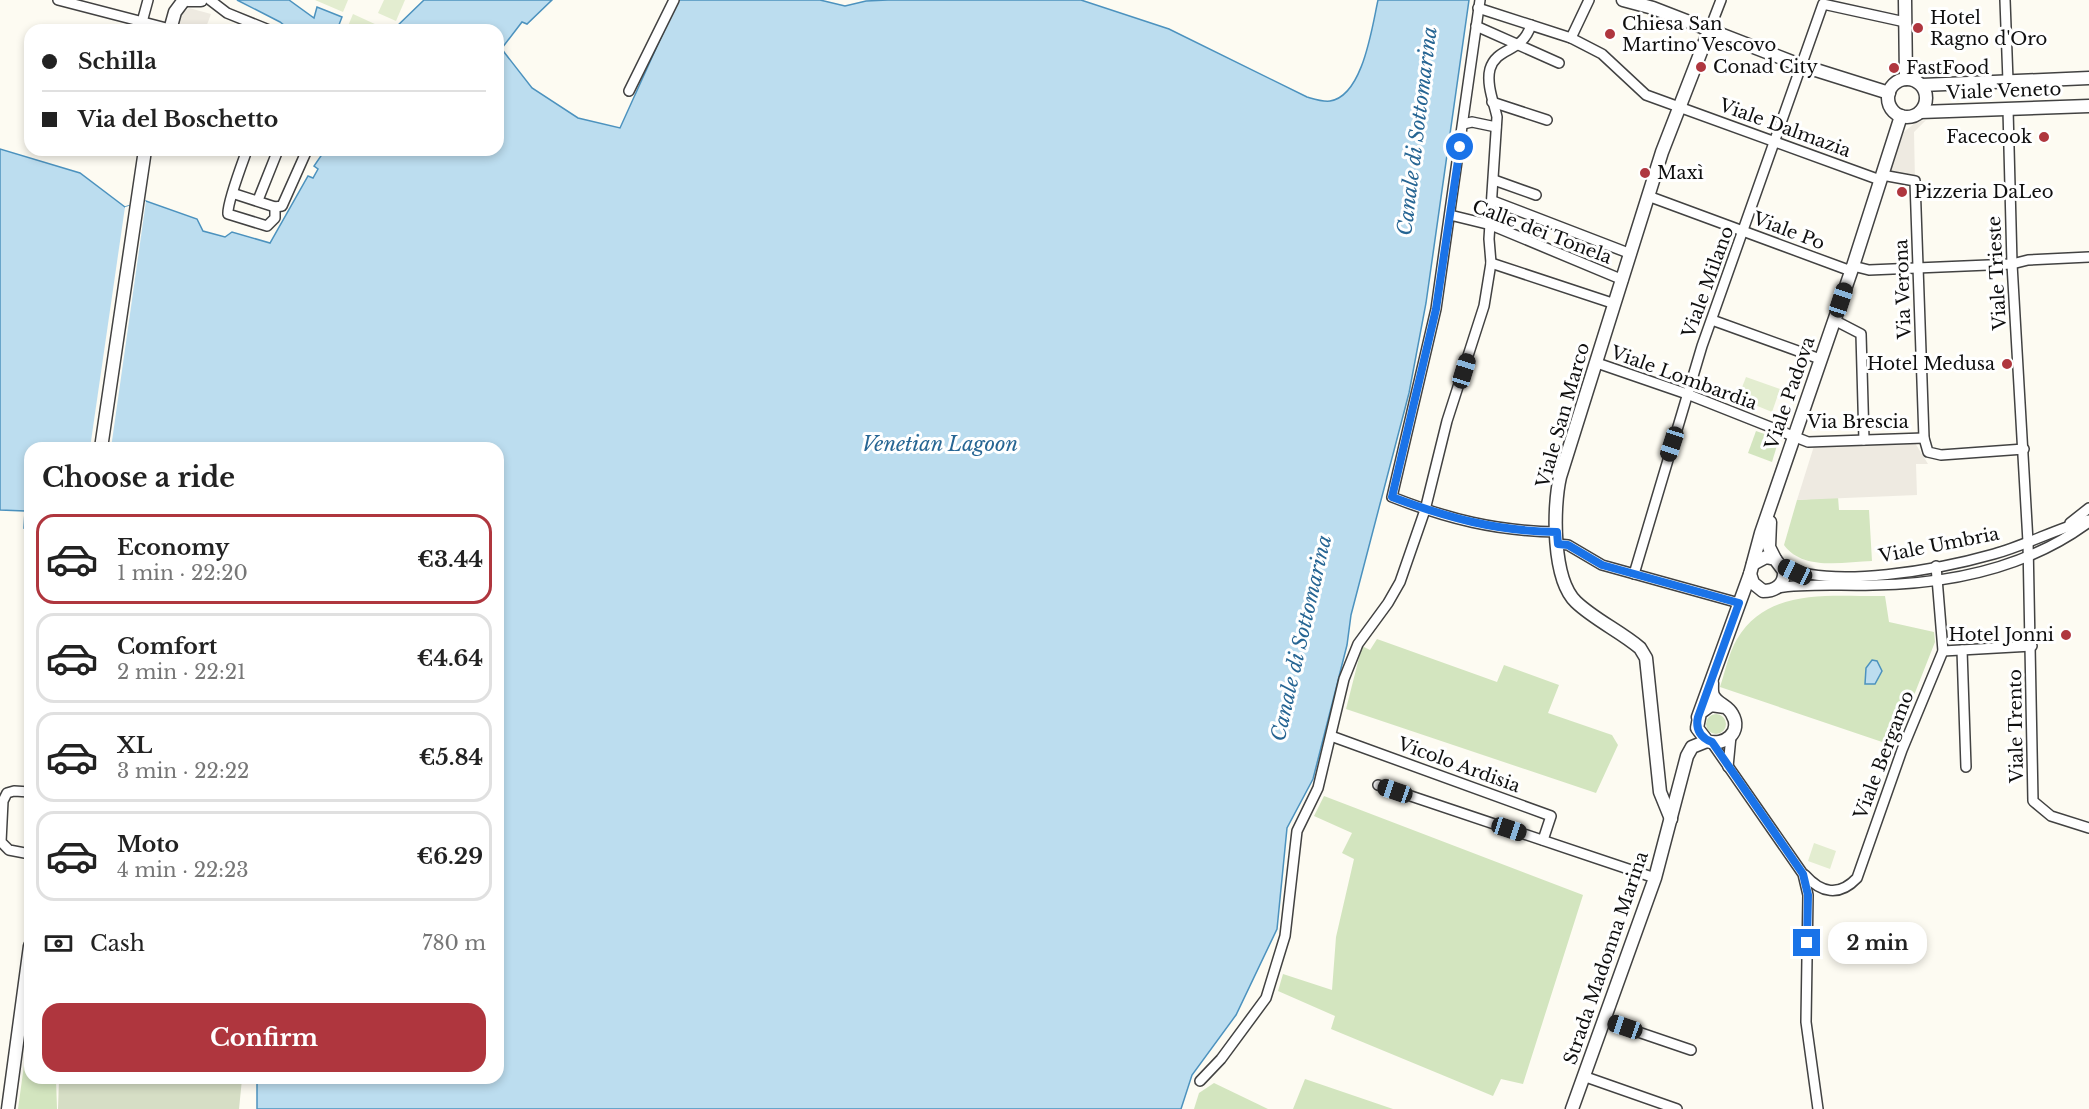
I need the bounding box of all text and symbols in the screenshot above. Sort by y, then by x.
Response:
place label: Hotel Ragno d'Oro [1930,7,2047,50]
place label: Chiesa San Martino Vescovo [1622,13,1776,56]
marker: Hotel Ragno d'Oro [1911,21,1925,35]
water label: Canale di Sottomarina [1392,25,1442,237]
marker: Chiesa San Martino Vescovo [1603,27,1617,41]
text: Schilla [78,48,157,75]
place label: Conad City [1713,56,1818,78]
place label: FastFood [1906,57,1989,79]
marker: Conad City [1694,60,1708,74]
marker: FastFood [1887,61,1901,75]
street label: Viale Veneto [1945,78,2062,104]
street label: Viale Dalmazia [1715,94,1854,162]
text: Via del Boschetto [78,106,278,133]
place label: Facecook [1946,126,2032,148]
marker: Facecook [2037,130,2051,144]
route start [1446,133,1473,160]
place label: Maxì [1657,162,1704,184]
marker: Maxì [1638,166,1652,180]
place label: Pizzeria DaLeo [1914,181,2053,203]
marker: Pizzeria DaLeo [1895,185,1909,199]
street label: Calle dei Tonela [1469,195,1615,269]
street label: Viale Po [1749,207,1828,255]
street label: Viale Trieste [1983,215,2011,332]
street label: Viale Milano [1677,223,1738,342]
street label: Via Verona [1890,239,1916,340]
car [1827,280,1855,320]
street label: Viale Padova [1760,334,1820,453]
street label: Viale San Marco [1531,340,1594,491]
street label: Viale Lombardia [1607,341,1760,415]
car [1450,351,1478,391]
place label: Hotel Medusa [1867,353,1995,375]
marker: Hotel Medusa [2000,357,2014,371]
street label: Via Brescia [1806,411,1909,433]
car [1658,424,1686,464]
water label: Venetian Lagoon [862,432,1018,456]
text: Choose a ride [42,461,235,494]
street label: Viale Umbria [1876,523,2001,568]
icon: car [45,532,99,586]
water label: Canale di Sottomarina [1266,533,1336,743]
text: Economy [117,534,229,561]
text: €3.44 [417,546,483,573]
car [1775,556,1815,588]
text: 1 min · 22:20 [117,561,248,585]
place label: Hotel Jonni [1949,624,2054,646]
marker: Hotel Jonni [2059,628,2073,642]
icon: car [45,631,99,685]
text: Comfort [117,633,217,660]
text: €4.64 [417,645,483,672]
text: 2 min · 22:21 [117,660,246,684]
street label: Viale Trento [2004,669,2028,784]
street label: Viale Bergamo [1849,688,1919,823]
icon: car [45,730,99,784]
text: XL [117,732,152,759]
street label: Vicolo Ardisia [1394,732,1523,797]
text: €5.84 [419,744,483,771]
text: 3 min · 22:22 [117,759,249,783]
car [1375,777,1415,805]
car [1489,815,1529,843]
icon: car [45,829,99,883]
text: Moto [117,831,179,858]
text: €6.29 [417,843,483,870]
street label: Strada Madonna Marina [1559,849,1653,1067]
text: 4 min · 22:23 [117,858,249,882]
callout: 2 min [1828,922,1927,964]
icon: cash [42,927,75,960]
route end [1793,929,1820,956]
text: Cash [90,930,145,957]
text: 780 m [422,931,486,955]
text: 2 min [1846,931,1909,955]
button: Confirm [42,1003,486,1072]
car [1605,1013,1645,1041]

